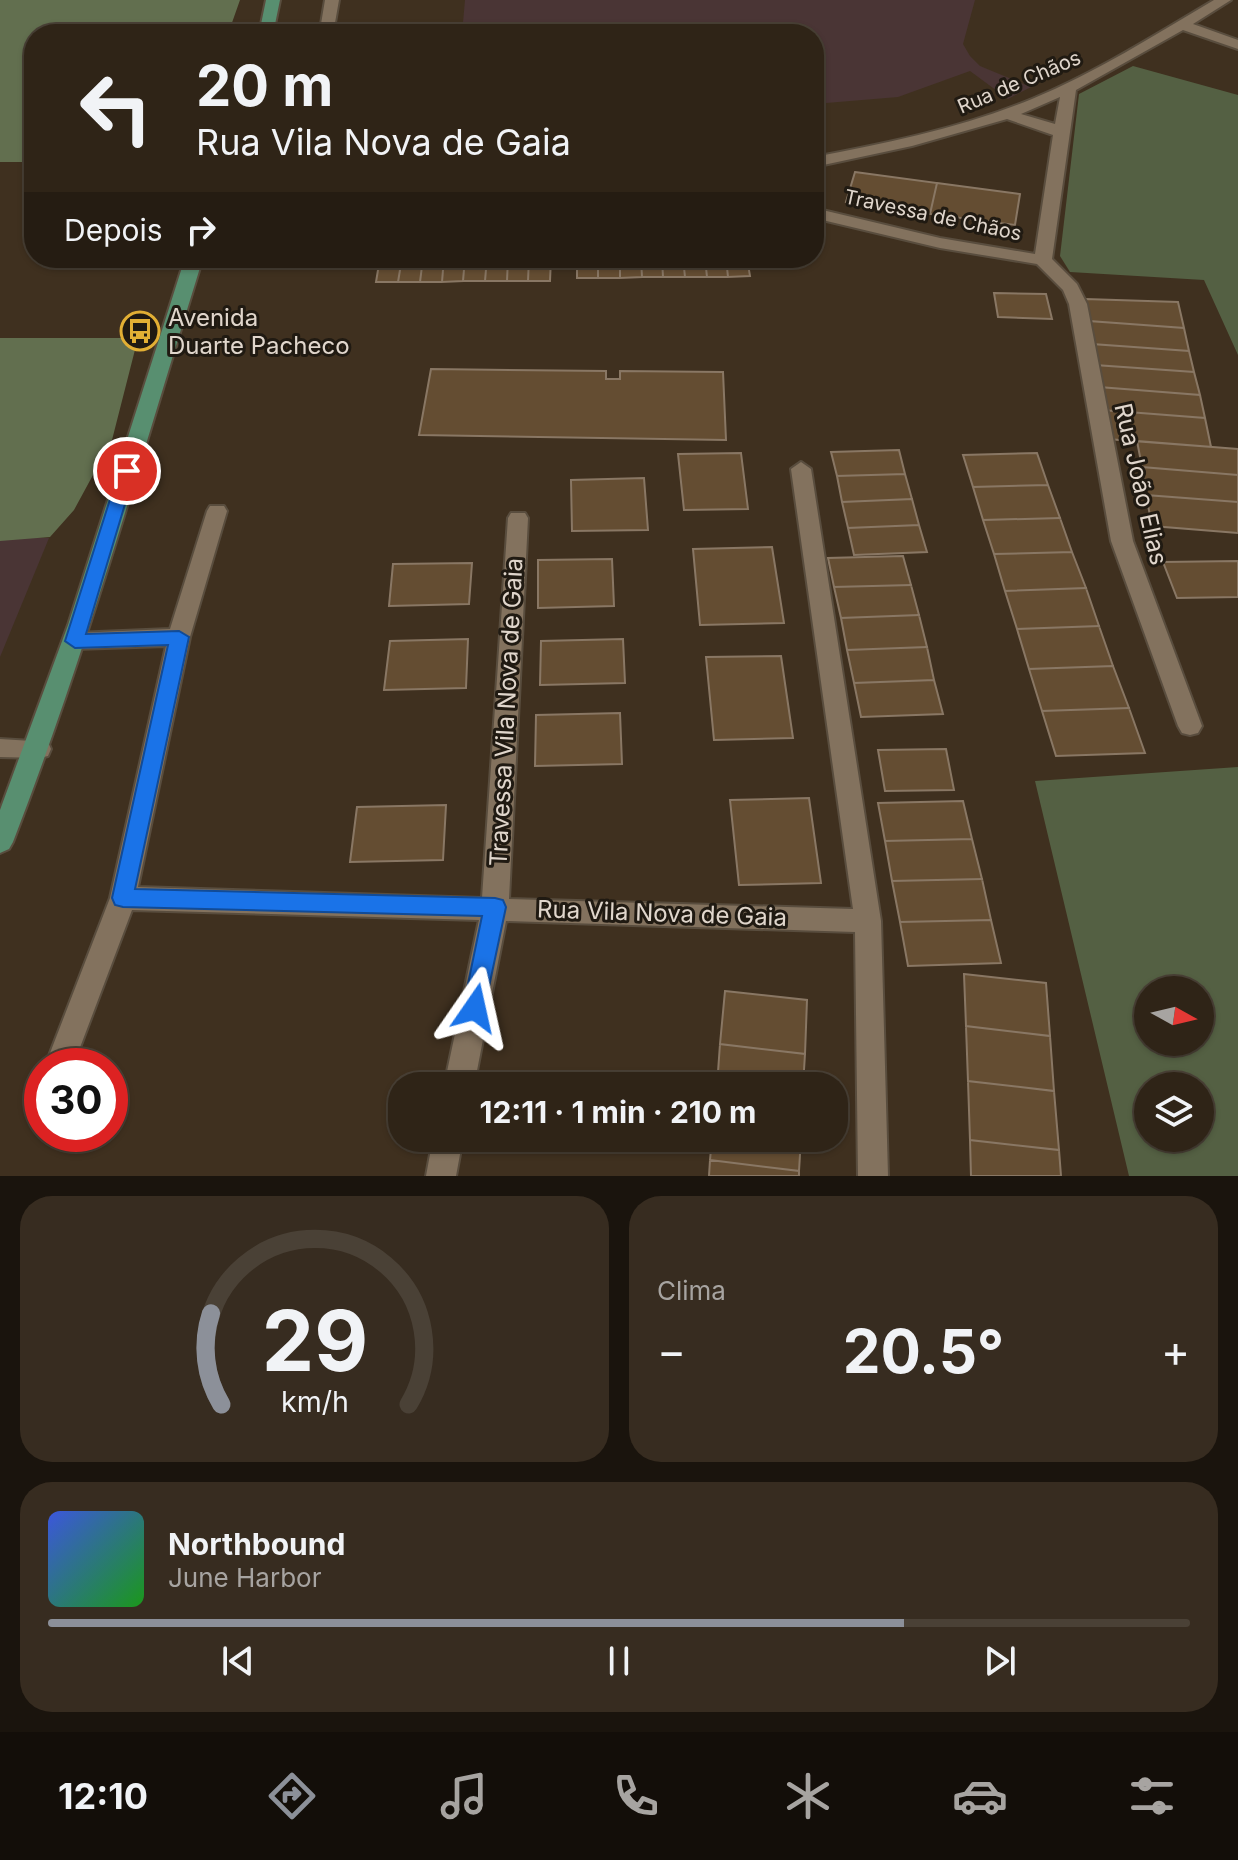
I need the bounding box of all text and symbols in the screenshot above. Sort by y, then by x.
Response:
street label: Rua de Chãos [954,45,1084,119]
text: 20 m [196,52,333,120]
icon: left [64,56,168,160]
text: Rua Vila Nova de Gaia [196,120,571,164]
street label: Travessa de Chãos [842,185,1024,245]
icon: right [179,208,223,252]
text: Depois [64,212,163,248]
place label: Avenida Duarte Pacheco [168,303,350,360]
bus stop icon: Avenida Duarte Pacheco [119,310,161,352]
street label: Rua João Elias [1108,400,1174,568]
pin [93,437,161,505]
icon: arrive [105,449,149,493]
street label: Travessa Vila Nova de Gaia [483,557,529,867]
street label: Rua Vila Nova de Gaia [537,894,787,932]
position arrow [433,966,517,1050]
north arrow [1134,976,1214,1056]
map controls [1134,976,1214,1152]
speed limit sign: 30 [24,1048,128,1152]
button: layers [1134,1072,1214,1152]
text: 12:11 · 1 min · 210 m [480,1094,756,1130]
text: Clima [657,1275,726,1306]
text: 29 [261,1290,368,1391]
text: 20.5° [843,1315,1004,1387]
text: − [657,1324,686,1378]
text: + [1161,1324,1190,1378]
text: km/h [281,1384,348,1419]
text: Northbound [168,1526,345,1562]
text: June Harbor [168,1562,321,1593]
icon: previous [216,1639,260,1683]
icon: pause [597,1639,641,1683]
icon: next [978,1639,1022,1683]
icon: directions [264,1768,320,1824]
icon: music [436,1768,492,1824]
icon: phone [608,1768,664,1824]
icon: climate [780,1768,836,1824]
icon: car [952,1768,1008,1824]
icon: filters [1124,1768,1180,1824]
text: 12:10 [58,1774,148,1818]

